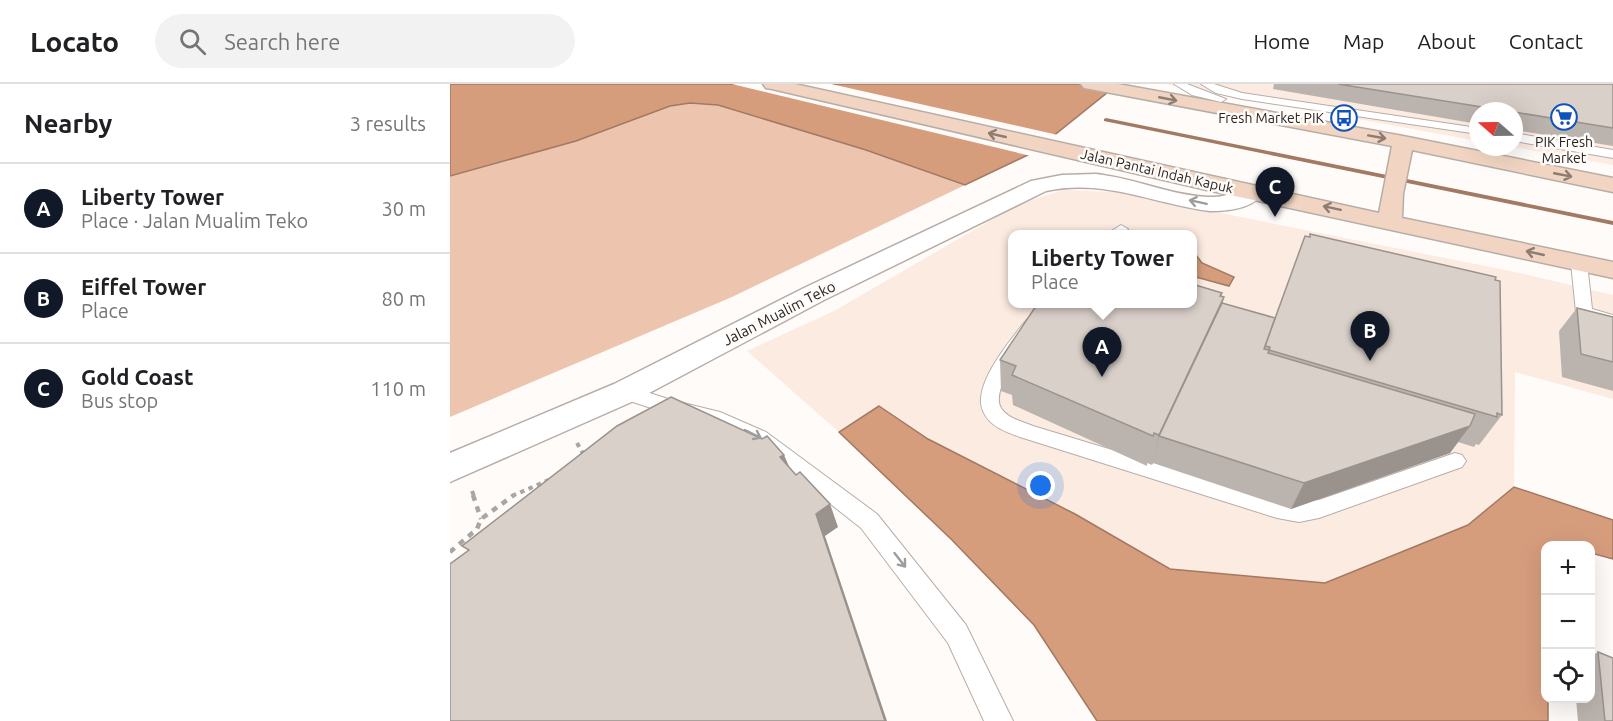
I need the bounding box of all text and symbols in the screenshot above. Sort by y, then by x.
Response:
search box [155,14,575,68]
icon: search [176,25,209,58]
text: Locato [30,26,119,57]
text: Search here [224,29,340,54]
text: Home [1253,29,1310,53]
text: Map [1343,29,1384,53]
text: About [1417,29,1476,53]
text: Contact [1509,29,1583,53]
one-way arrow [1158,94,1178,105]
north arrow [1469,102,1523,156]
supermarket icon: PIK Fresh Market [1549,102,1579,132]
bus stop icon: Fresh Market PIK [1329,103,1359,133]
text: Nearby [24,109,112,138]
place label: Fresh Market PIK [1218,110,1324,126]
text: 3 results [350,112,426,135]
one-way arrow [987,129,1007,140]
one-way arrow [1367,132,1386,143]
place label: PIK Fresh Market [1535,134,1593,166]
street label: Jalan Pantai Indah Kapuk [1079,146,1235,196]
pin: C [1256,168,1294,217]
one-way arrow [1553,170,1573,181]
text: Liberty Tower [81,184,224,209]
one-way arrow [1188,196,1208,207]
text: A [36,197,51,220]
text: 30 m [382,197,426,220]
one-way arrow [1323,202,1343,213]
text: Place · Jalan Mualim Teko [81,209,308,232]
popup [1008,230,1197,308]
text: Liberty Tower [1031,245,1174,270]
one-way arrow [1526,247,1546,258]
text: Place [1031,270,1079,293]
text: Eiffel Tower [81,274,206,299]
street label: Jalan Mualim Teko [720,277,838,349]
text: B [37,287,50,310]
text: 80 m [382,287,426,310]
text: Place [81,299,129,322]
pin: B [1350,312,1390,361]
pin: A [1082,328,1122,377]
text: Gold Coast [81,364,193,389]
text: C [37,377,50,400]
text: 110 m [370,377,426,400]
text: Bus stop [81,389,158,412]
one-way arrow [743,429,761,441]
your location [1026,471,1055,500]
map controls [1541,541,1595,703]
button: + [1541,541,1595,595]
one-way arrow [893,552,906,568]
button: − [1541,595,1595,649]
button: locate [1541,649,1595,703]

